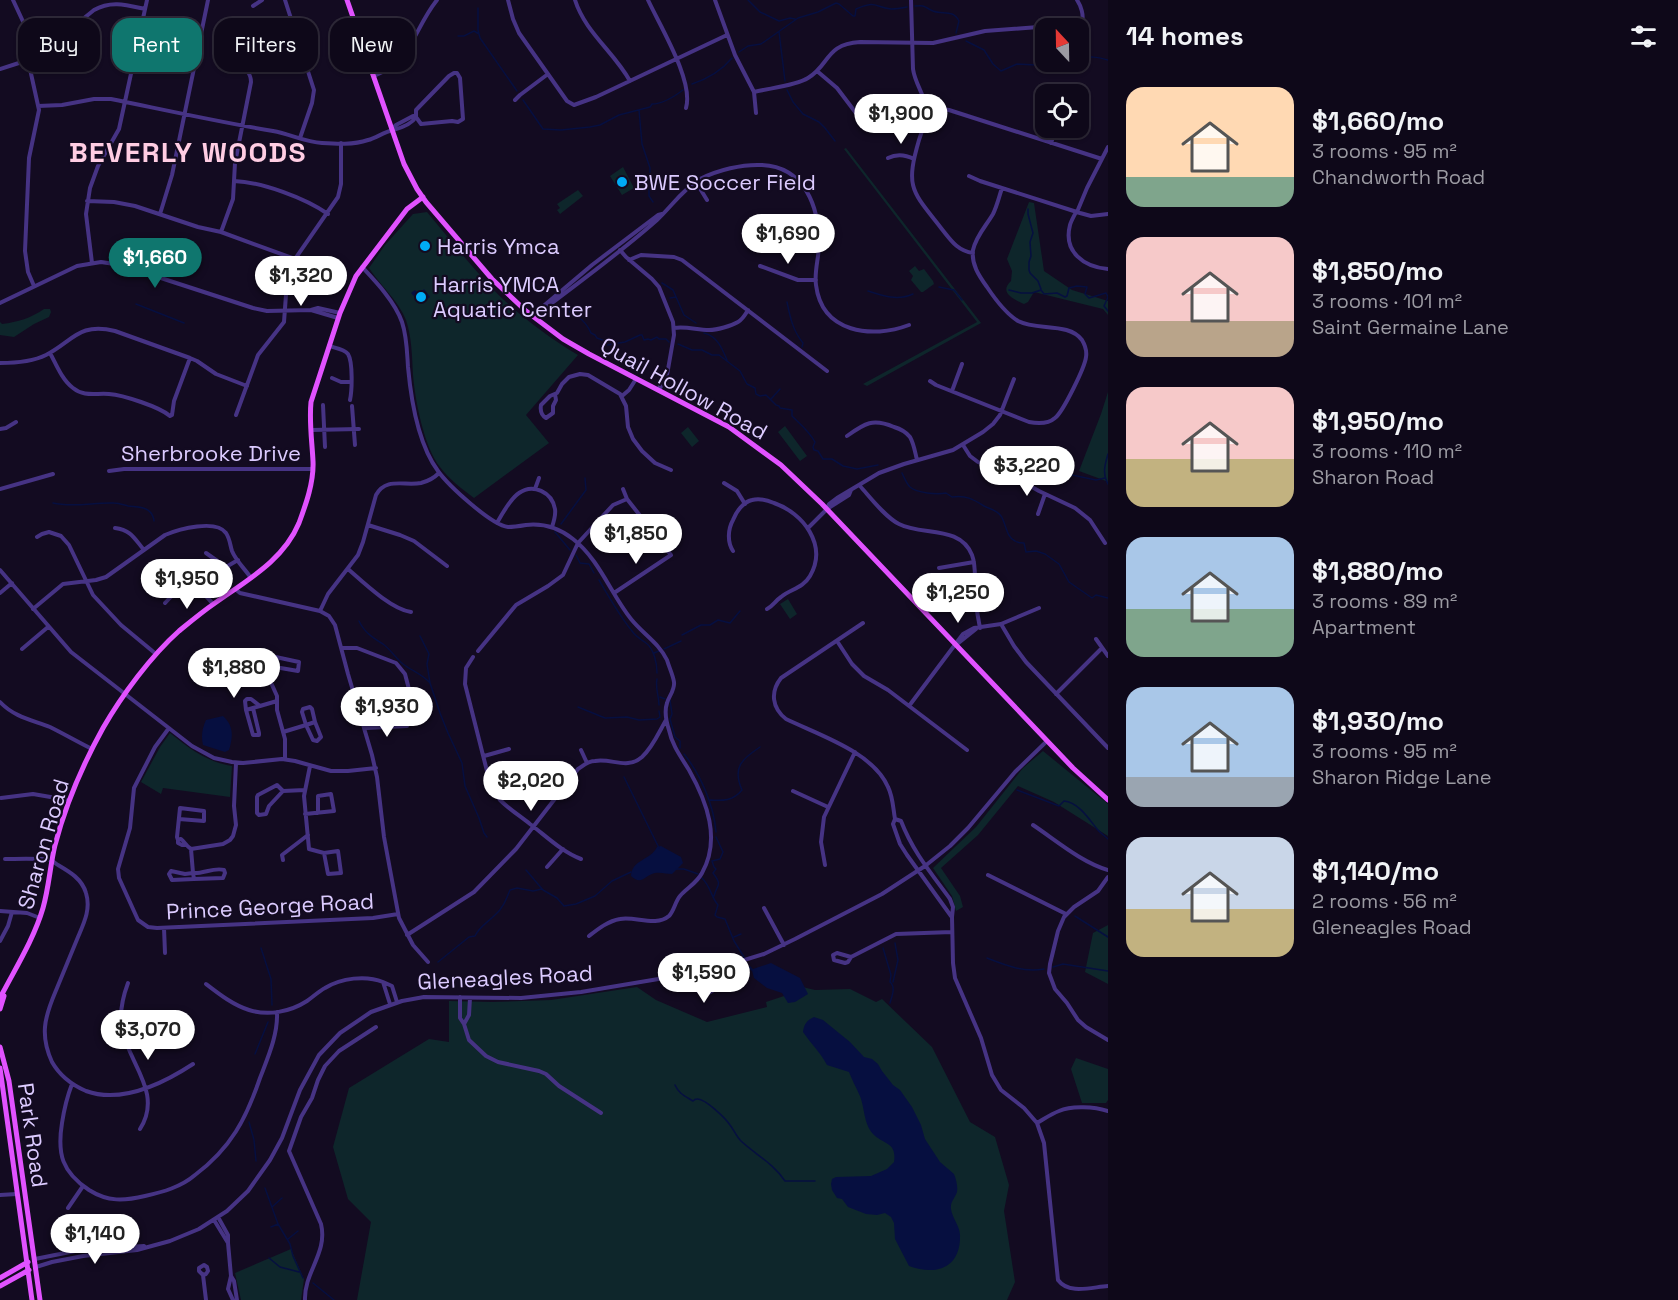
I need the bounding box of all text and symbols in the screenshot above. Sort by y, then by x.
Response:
chip: Buy [18,18,100,72]
chip: Rent [112,18,202,72]
chip: Filters [214,18,318,72]
chip: New [330,18,415,72]
north arrow [1035,18,1089,72]
map controls [1035,18,1089,138]
text: 14 homes [1126,19,1244,53]
icon: filters [1627,20,1660,53]
button: locate [1035,84,1089,138]
pin: $1,900 [852,94,950,145]
text: $1,900 [868,100,934,126]
text: $1,660/mo [1312,104,1444,138]
icon: home [1174,111,1246,183]
district label: BEVERLY WOODS [69,134,307,170]
text: 3 rooms · 95 m² [1312,138,1457,164]
text: Chandworth Road [1312,164,1485,190]
place label: BWE Soccer Field [634,168,816,196]
marker: BWE Soccer Field [615,175,629,189]
pin: $1,690 [739,214,837,265]
text: $1,690 [756,220,820,246]
place label: Harris Ymca [437,232,560,260]
pin: $1,660 [106,238,204,289]
marker: Harris Ymca [418,239,432,253]
text: $1,660 [123,244,187,270]
text: $1,850/mo [1312,254,1443,288]
pin: $1,320 [252,256,350,307]
icon: home [1174,261,1246,333]
text: $1,320 [269,262,333,288]
place label: Harris YMCA Aquatic Center [433,270,592,323]
text: 3 rooms · 101 m² [1312,288,1462,314]
marker: Harris YMCA Aquatic Center [414,290,428,304]
text: Saint Germaine Lane [1312,314,1509,340]
street label: Quail Hollow Road [596,330,772,446]
text: $1,950/mo [1312,404,1444,438]
icon: home [1174,411,1246,483]
text: 3 rooms · 110 m² [1312,438,1462,464]
street label: Sherbrooke Drive [121,439,301,467]
pin: $3,220 [978,446,1076,497]
text: $3,220 [994,452,1060,478]
text: Sharon Road [1312,464,1434,490]
pin: $1,850 [587,514,685,565]
text: $1,850 [604,520,668,546]
text: $1,880/mo [1312,554,1443,588]
pin: $1,950 [138,559,236,610]
icon: home [1174,561,1246,633]
text: $1,950 [155,565,219,591]
pin: $1,250 [909,573,1007,624]
text: $1,250 [926,579,990,605]
text: 3 rooms · 89 m² [1312,588,1457,614]
text: Apartment [1312,614,1416,640]
pin: $1,880 [185,648,283,699]
text: $1,880 [202,654,266,680]
pin: $1,930 [338,687,436,738]
text: $1,930 [355,693,419,719]
text: $1,930/mo [1312,704,1444,738]
icon: home [1174,711,1246,783]
text: 3 rooms · 95 m² [1312,738,1457,764]
pin: $2,020 [482,761,580,812]
text: Sharon Ridge Lane [1312,764,1492,790]
text: $2,020 [497,767,565,793]
street label: Sharon Road [11,776,75,912]
text: $1,140/mo [1312,854,1439,888]
icon: home [1174,861,1246,933]
street label: Prince George Road [165,887,375,925]
text: 2 rooms · 56 m² [1312,888,1457,914]
text: Gleneagles Road [1312,914,1472,940]
pin: $1,590 [655,953,753,1004]
street label: Gleneagles Road [417,958,593,996]
text: $1,590 [672,959,736,985]
pin: $3,070 [99,1010,197,1061]
text: $3,070 [115,1016,181,1042]
street label: Park Road [12,1081,54,1189]
pin: $1,140 [46,1214,144,1265]
text: $1,140 [65,1220,125,1246]

